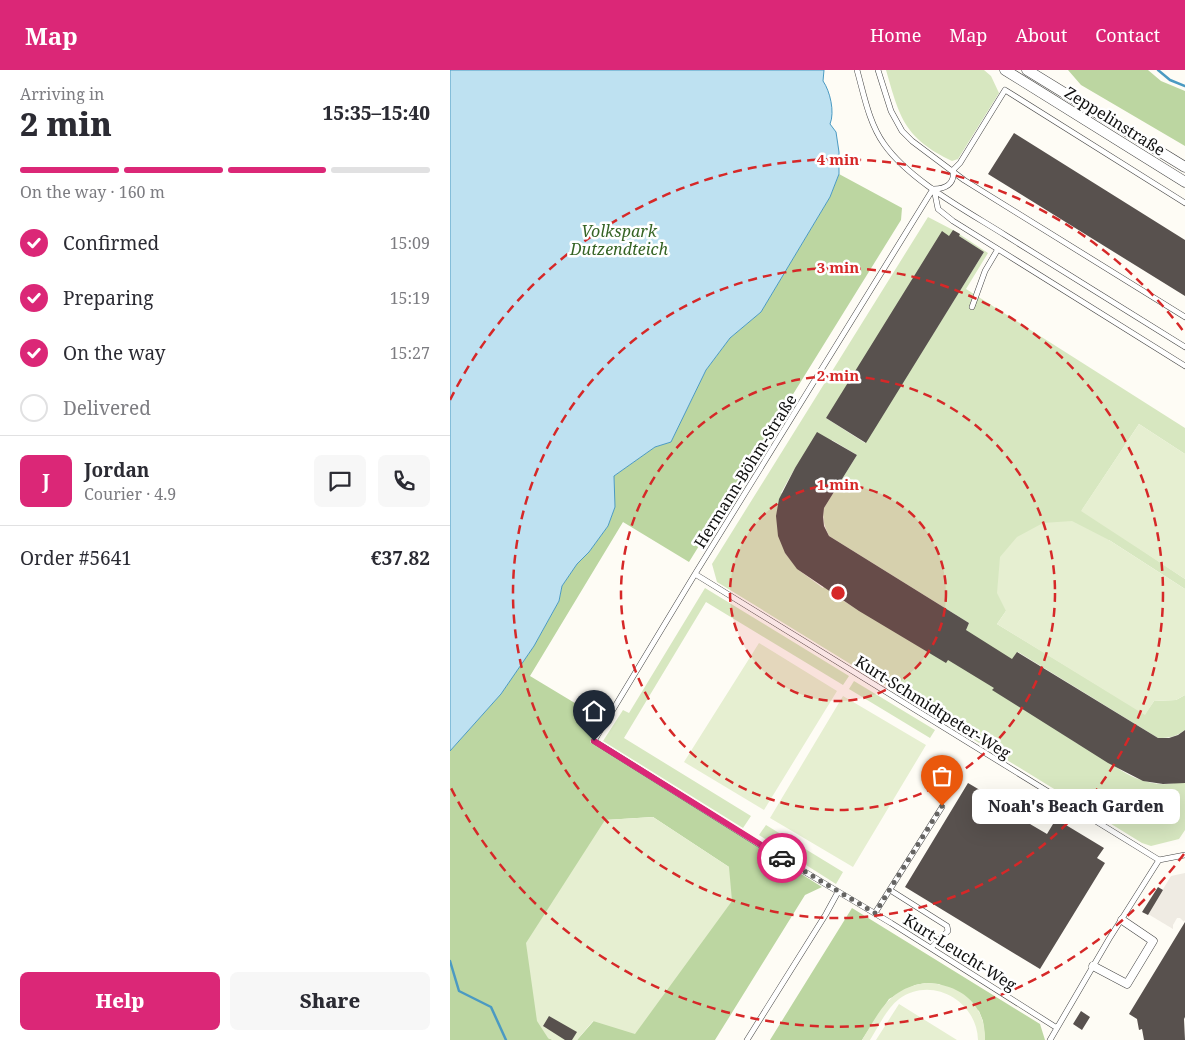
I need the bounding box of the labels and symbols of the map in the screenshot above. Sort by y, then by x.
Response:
street label: Zeppelinstraße [1061,81,1169,161]
text: 4 min [817,149,859,169]
park label: Volkspark Dutzendteich [569,220,668,260]
text: 3 min [817,257,859,277]
text: 2 min [817,365,859,385]
street label: Hermann-Böhm-Straße [689,390,801,552]
text: 1 min [817,474,859,494]
centre of rings [829,584,847,602]
street label: Kurt-Schmidtpeter-Weg [851,650,1015,764]
pin [573,690,615,741]
pin [921,755,963,806]
callout: Noah's Beach Garden [972,788,1180,824]
courier [757,833,807,883]
street label: Kurt-Leucht-Weg [899,908,1021,996]

